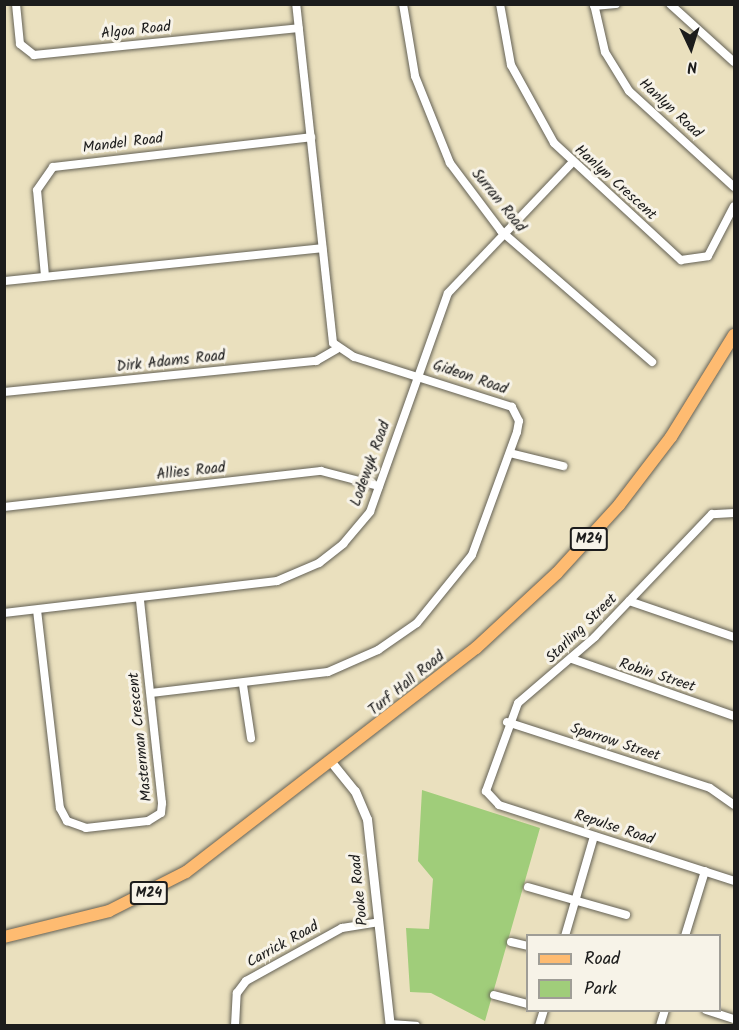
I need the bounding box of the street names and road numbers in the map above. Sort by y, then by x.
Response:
street label: Algoa Road [100,18,172,44]
street label: Hanlyn Road [635,75,705,143]
street label: Mandel Road [82,130,164,158]
street label: Hanlyn Crescent [570,141,660,225]
street label: Surran Road [467,166,529,236]
street label: Dirk Adams Road [116,347,226,377]
street label: Gideon Road [430,357,510,399]
street label: Lodewyk Road [347,419,395,509]
street label: Allies Road [156,459,226,485]
road number: M24 [570,528,608,550]
street label: Starling Street [543,591,621,667]
street label: Turf Hall Road [365,648,449,720]
street label: Robin Street [617,655,697,697]
street label: Masterman Crescent [125,671,157,803]
street label: Sparrow Street [568,720,662,766]
street label: Repulse Road [572,807,656,849]
street label: Pooke Road [347,853,373,927]
road number: M24 [130,882,168,904]
street label: Carrick Road [244,918,322,972]

